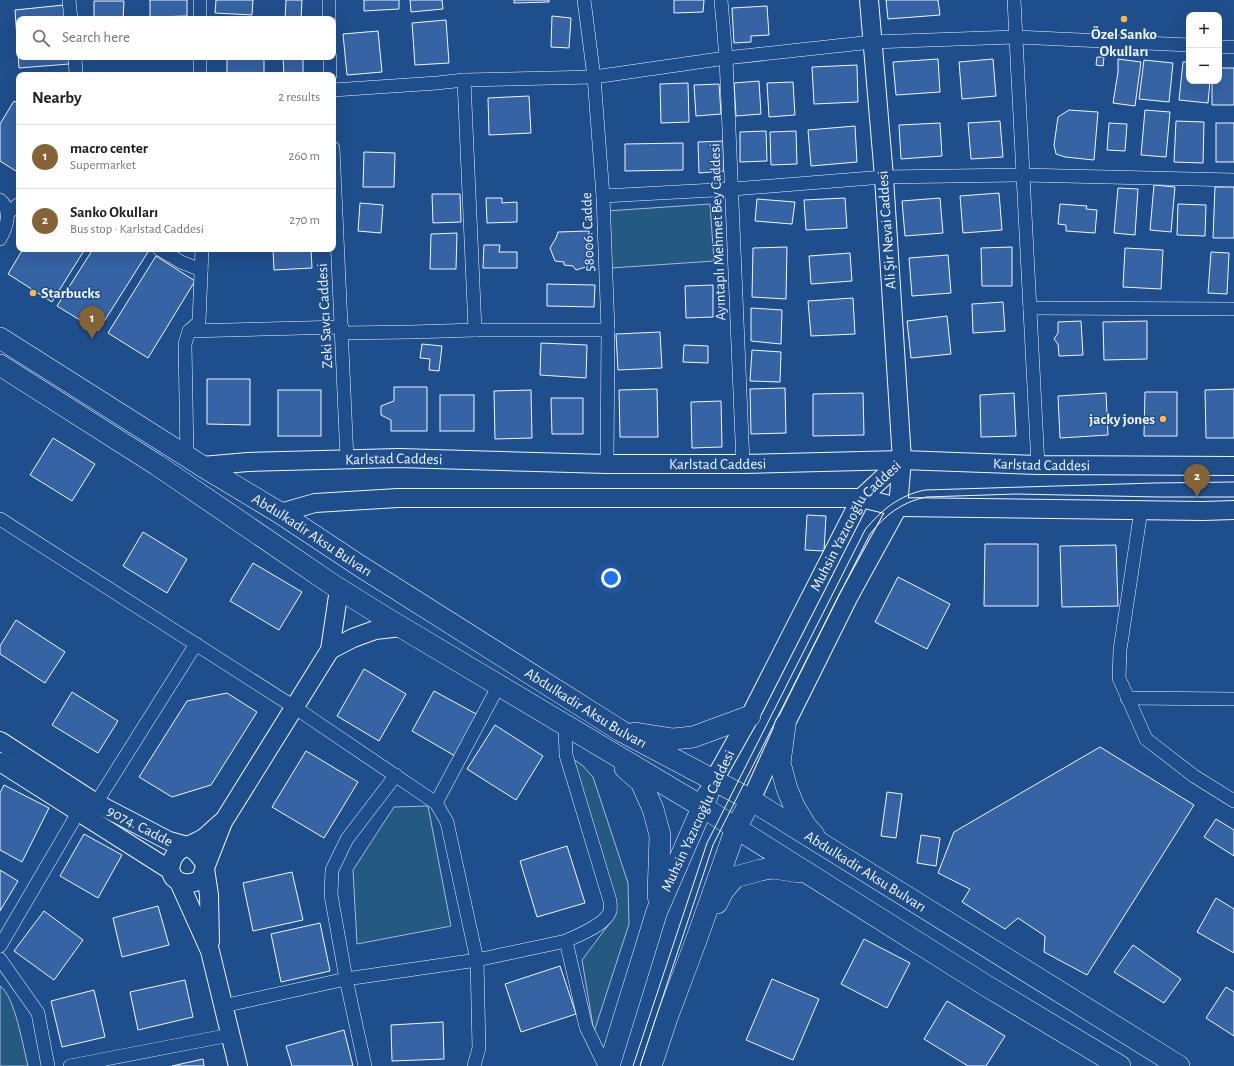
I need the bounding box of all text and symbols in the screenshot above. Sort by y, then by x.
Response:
map controls [1186,12,1222,84]
button: + [1186,12,1222,48]
marker: Özel Sanko Okulları [1119,14,1129,24]
search box [16,16,336,60]
place label: Özel Sanko Okulları [1091,26,1157,59]
icon: search [30,27,52,49]
text: Search here [62,30,130,45]
button: − [1186,48,1222,84]
text: Nearby [32,89,82,106]
text: 2 results [278,91,320,104]
text: macro center [70,141,148,156]
street label: Ayıntaplı Mehmet Bey Caddesi [707,143,729,321]
text: 1 [43,150,47,163]
text: 260 m [289,150,320,163]
text: Supermarket [70,159,136,172]
street label: Ali Şir Nevai Caddesi [875,170,899,290]
street label: 58006. Cadde [579,192,597,272]
text: Sanko Okulları [70,205,158,220]
text: 2 [42,214,48,227]
text: 270 m [289,214,320,227]
text: Bus stop · Karlstad Caddesi [70,223,204,236]
street label: Zeki Savcı Caddesi [315,263,335,369]
place label: Starbucks [41,286,101,301]
marker: Starbucks [28,288,38,298]
pin: 1 [79,306,105,339]
place label: jacky jones [1089,412,1155,427]
marker: jacky jones [1158,414,1168,424]
street label: Karlstad Caddesi [345,450,443,467]
street label: Karlstad Caddesi [669,456,767,472]
street label: Karlstad Caddesi [993,456,1090,473]
street label: Muhsin Yazıcıoğlu Caddesi [807,458,904,594]
pin: 2 [1184,464,1210,497]
street label: Abdulkadir Aksu Bulvarı [249,491,375,579]
your location [601,568,621,588]
street label: Abdulkadir Aksu Bulvarı [522,665,649,751]
street label: Muhsin Yazıcıoğlu Caddesi [659,748,737,894]
street label: 9074. Cadde [105,803,175,849]
street label: Abdulkadir Aksu Bulvarı [802,828,929,914]

